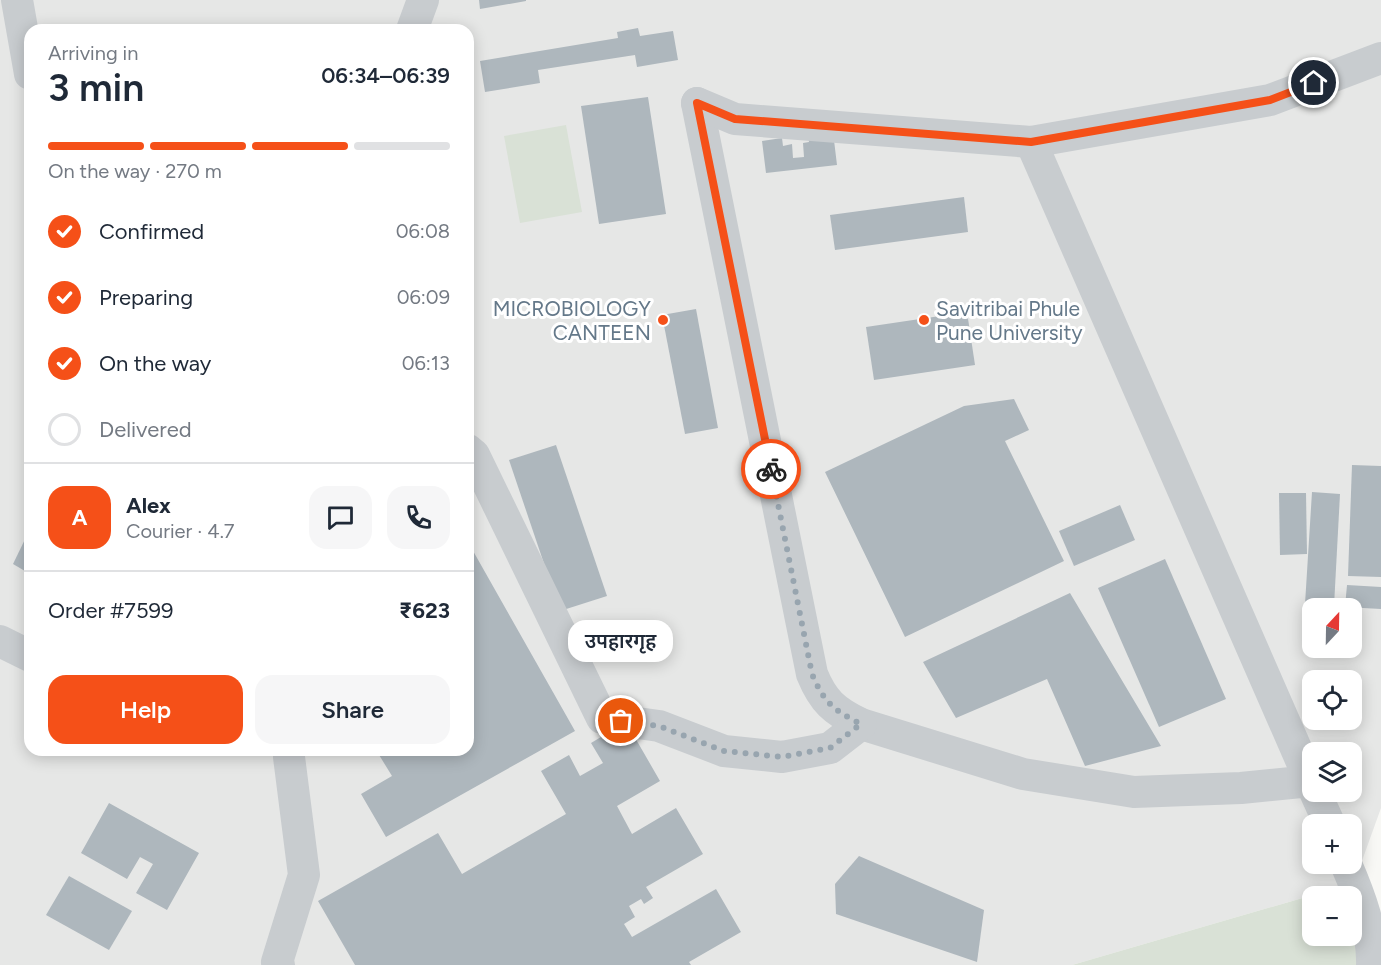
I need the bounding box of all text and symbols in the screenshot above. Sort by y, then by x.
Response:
text: Arriving in [48,41,138,65]
pin [1288,57,1339,108]
text: 06:34–06:39 [321,62,450,89]
text: 3 min [48,64,144,111]
icon: home [1297,66,1330,99]
text: On the way · 270 m [48,159,222,183]
icon: check [48,215,81,248]
text: Confirmed [99,218,204,245]
text: 06:08 [396,219,450,243]
icon: check [48,281,81,314]
text: Preparing [99,284,193,311]
text: 06:09 [397,285,450,309]
place label: MICROBIOLOGY CANTEEN [493,296,651,345]
place label: Savitribai Phule Pune University [936,296,1082,345]
marker: MICROBIOLOGY CANTEEN [656,313,670,327]
marker: Savitribai Phule Pune University [917,313,931,327]
icon: check [48,347,81,380]
text: On the way [99,350,211,377]
text: 06:13 [402,351,450,375]
text: Delivered [99,416,192,443]
courier [741,439,801,499]
icon: bike [755,453,788,486]
button: chat [309,486,372,549]
button: phone [387,486,450,549]
text: Alex [126,492,171,519]
text: A [72,504,87,531]
text: Courier · 4.7 [126,519,235,543]
text: Order #7599 [48,597,174,624]
text: ₹623 [399,597,450,624]
north arrow [1302,598,1362,658]
map controls [1302,598,1362,946]
callout: उपहारगृह [568,619,674,661]
text: उपहारगृह [585,629,656,653]
button: locate [1302,670,1362,730]
button: Help [48,675,243,744]
button: Share [255,675,450,744]
pin [595,695,646,746]
icon: bag [604,704,637,737]
button: layers [1302,742,1362,802]
button: + [1302,814,1362,874]
button: − [1302,886,1362,946]

